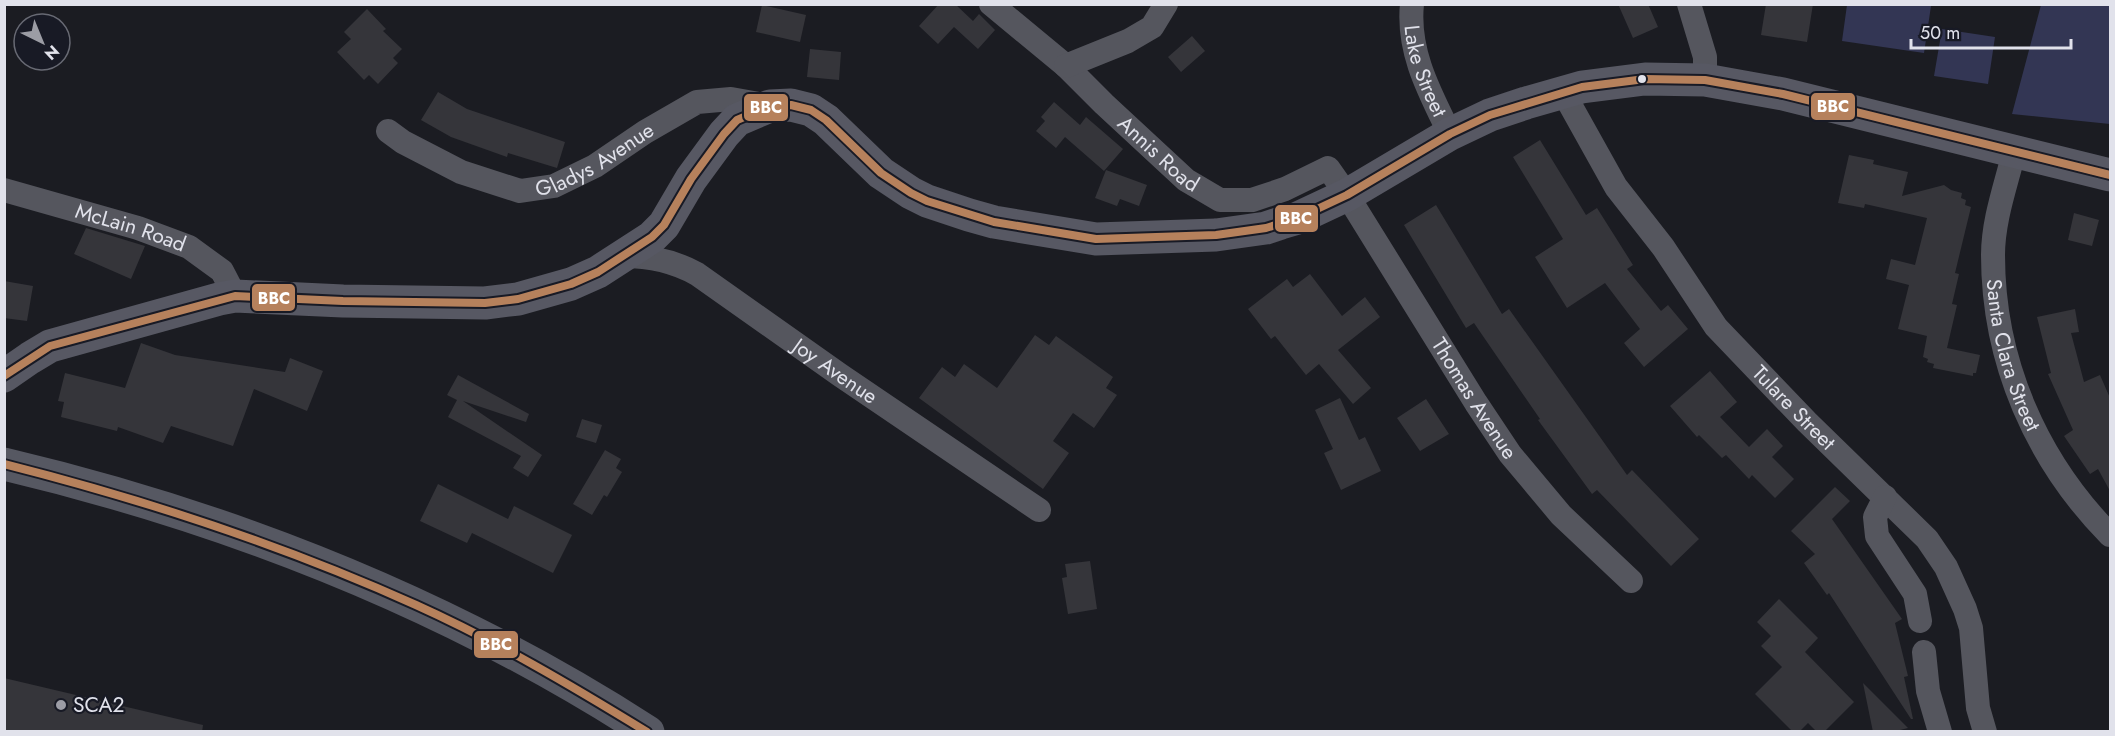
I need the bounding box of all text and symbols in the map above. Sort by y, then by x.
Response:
north arrow [12,12,72,72]
scale bar [1911,12,2072,50]
text: 50 m [1920,20,1960,46]
street label: Lake Street [1397,24,1454,122]
text: N [39,40,64,65]
unlabelled marker [1636,73,1648,85]
line badge: BBC [1810,92,1856,121]
line badge: BBC [743,93,789,122]
text: BBC [1817,95,1849,118]
text: BBC [750,96,782,119]
street label: Annis Road [1111,109,1205,199]
street label: Gladys Avenue [533,115,660,204]
street label: McLain Road [72,196,190,260]
line badge: BBC [1274,204,1319,233]
text: BBC [1280,207,1312,230]
street label: Santa Clara Street [1979,278,2048,436]
line badge: BBC [251,283,296,312]
text: BBC [258,287,290,310]
street label: Joy Avenue [784,329,884,411]
street label: Thomas Avenue [1424,332,1525,465]
street label: Tulare Street [1745,358,1842,457]
line badge: BBC [473,630,519,659]
text: BBC [480,633,512,656]
place label: SCA2 [73,690,124,720]
marker: SCA2 [54,698,68,712]

